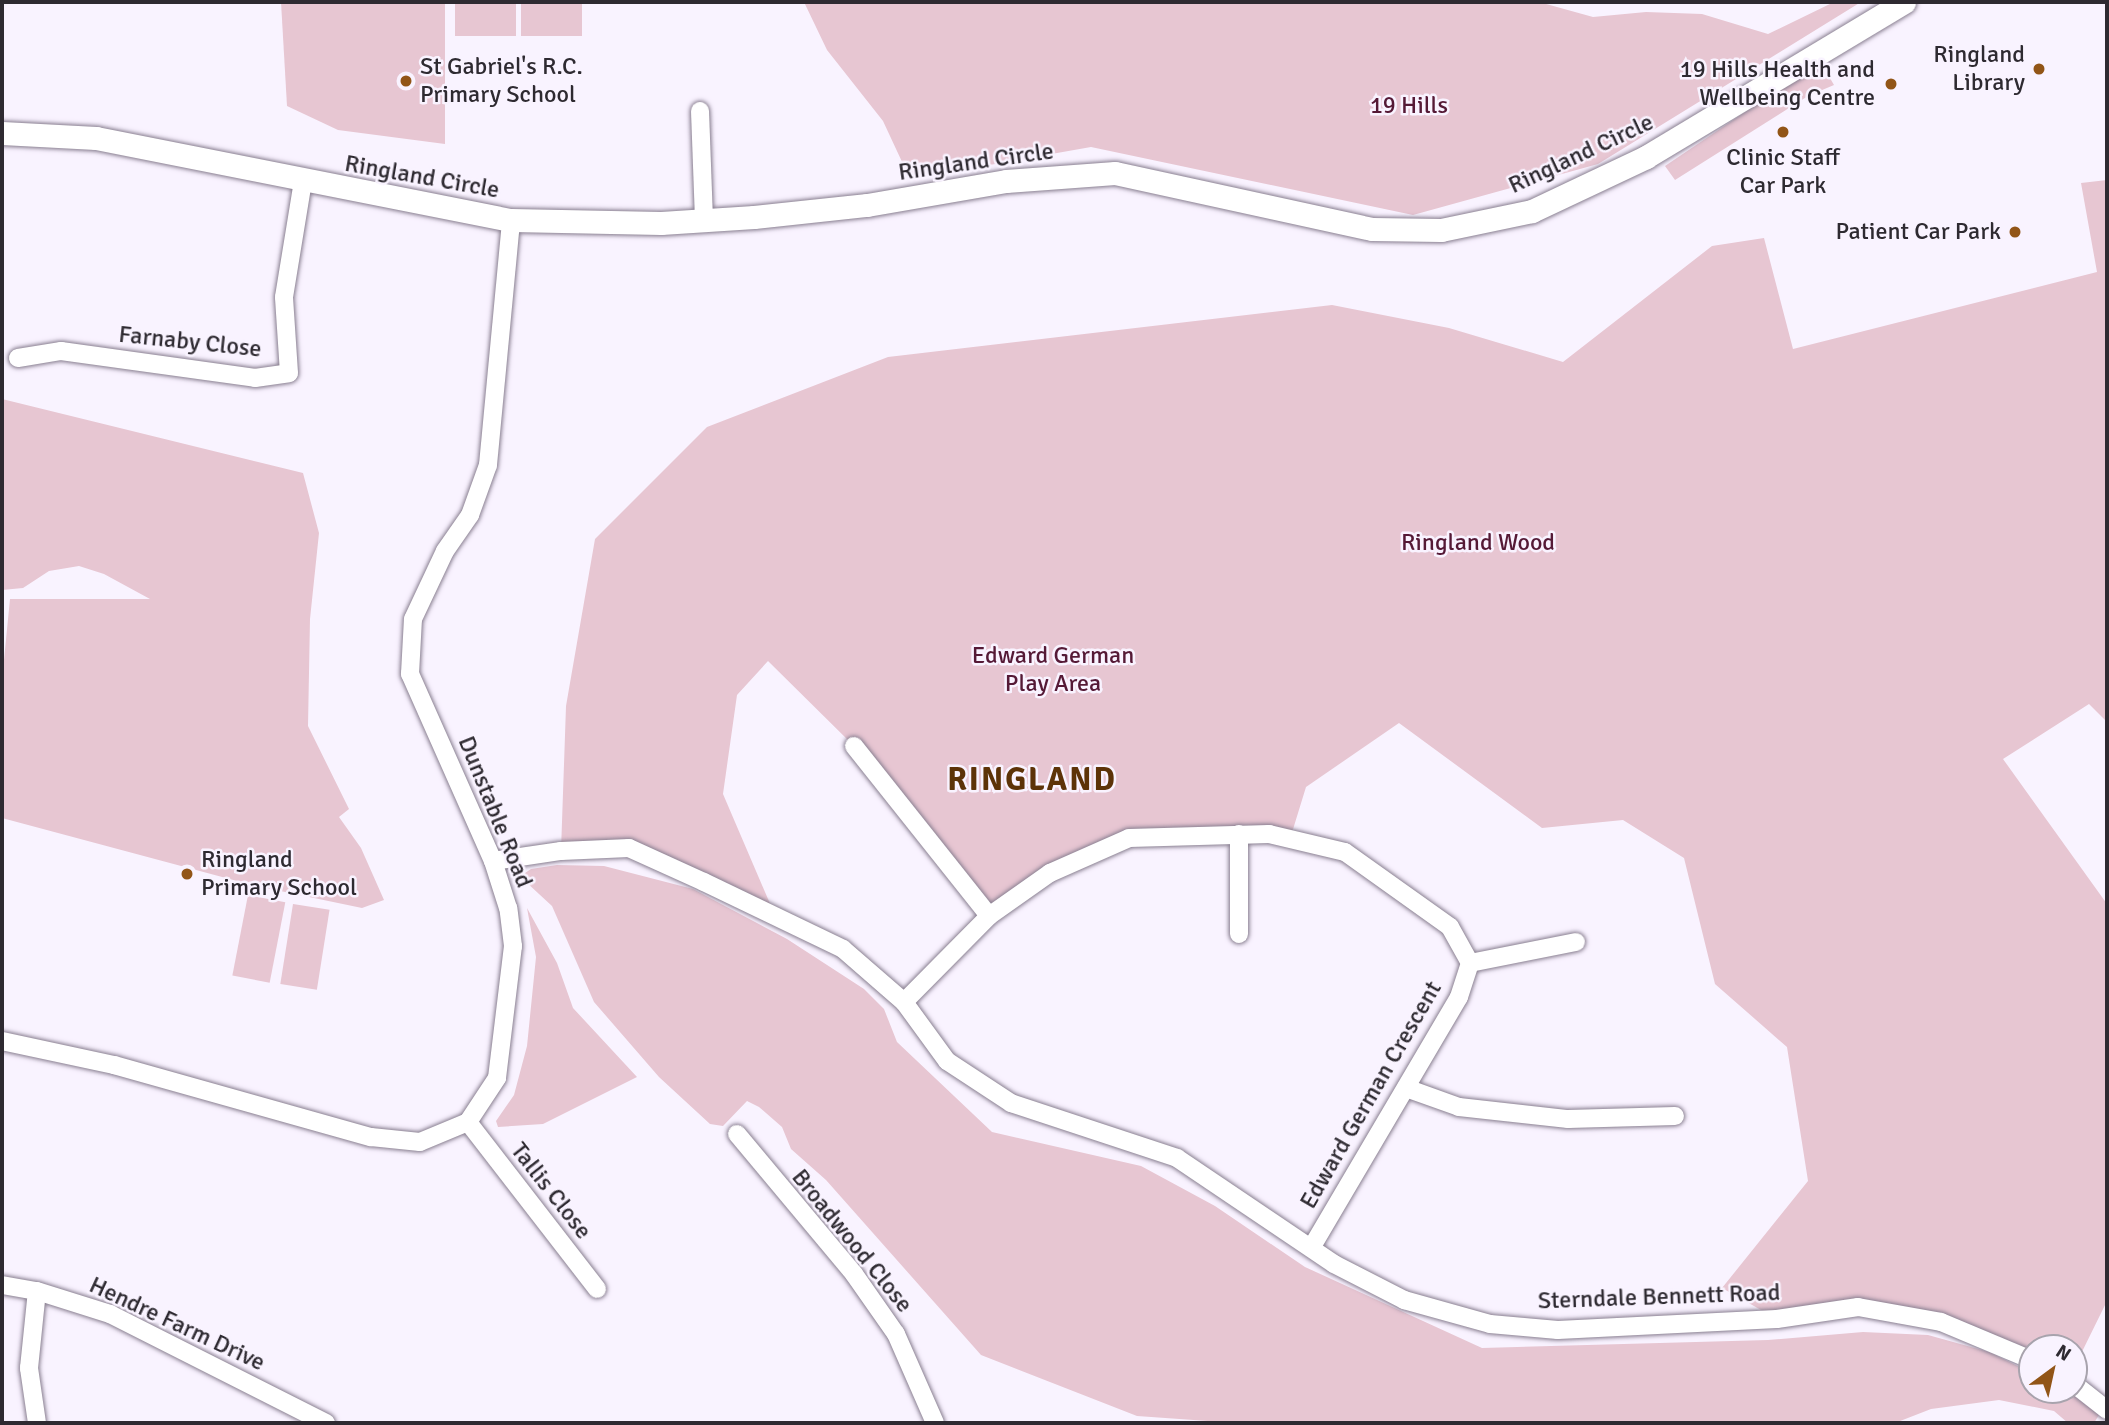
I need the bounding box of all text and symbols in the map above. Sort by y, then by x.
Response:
place label: Ringland Library [1933,41,2025,97]
place label: St Gabriel's R.C. Primary School [420,53,583,109]
place label: 19 Hills Health and Wellbeing Centre [1680,56,1875,112]
marker: Ringland Library [2031,61,2047,77]
marker: St Gabriel's R.C. Primary School [398,73,414,89]
marker: 19 Hills Health and Wellbeing Centre [1881,74,1901,94]
park label: 19 Hills [1370,92,1448,120]
street label: Ringland Circle [1504,108,1658,200]
marker: Clinic Staff Car Park [1775,124,1791,140]
street label: Ringland Circle [896,137,1056,187]
place label: Clinic Staff Car Park [1726,144,1840,200]
street label: Ringland Circle [342,149,502,205]
place label: Patient Car Park [1835,218,2001,246]
marker: Patient Car Park [2007,224,2023,240]
street label: Farnaby Close [117,320,263,364]
park label: Ringland Wood [1401,529,1555,557]
park label: Edward German Play Area [972,642,1134,698]
street label: Dunstable Road [451,732,539,892]
district label: RINGLAND [948,761,1116,799]
place label: Ringland Primary School [201,846,357,902]
marker: Ringland Primary School [179,866,195,882]
street label: Edward German Crescent [1294,976,1448,1214]
street label: Tallis Close [504,1137,598,1245]
street label: Broadwood Close [785,1164,919,1318]
street label: Hendre Farm Drive [85,1271,269,1377]
street label: Sterndale Bennett Road [1537,1278,1781,1316]
north arrow [2018,1334,2088,1404]
text: N [2051,1339,2075,1367]

